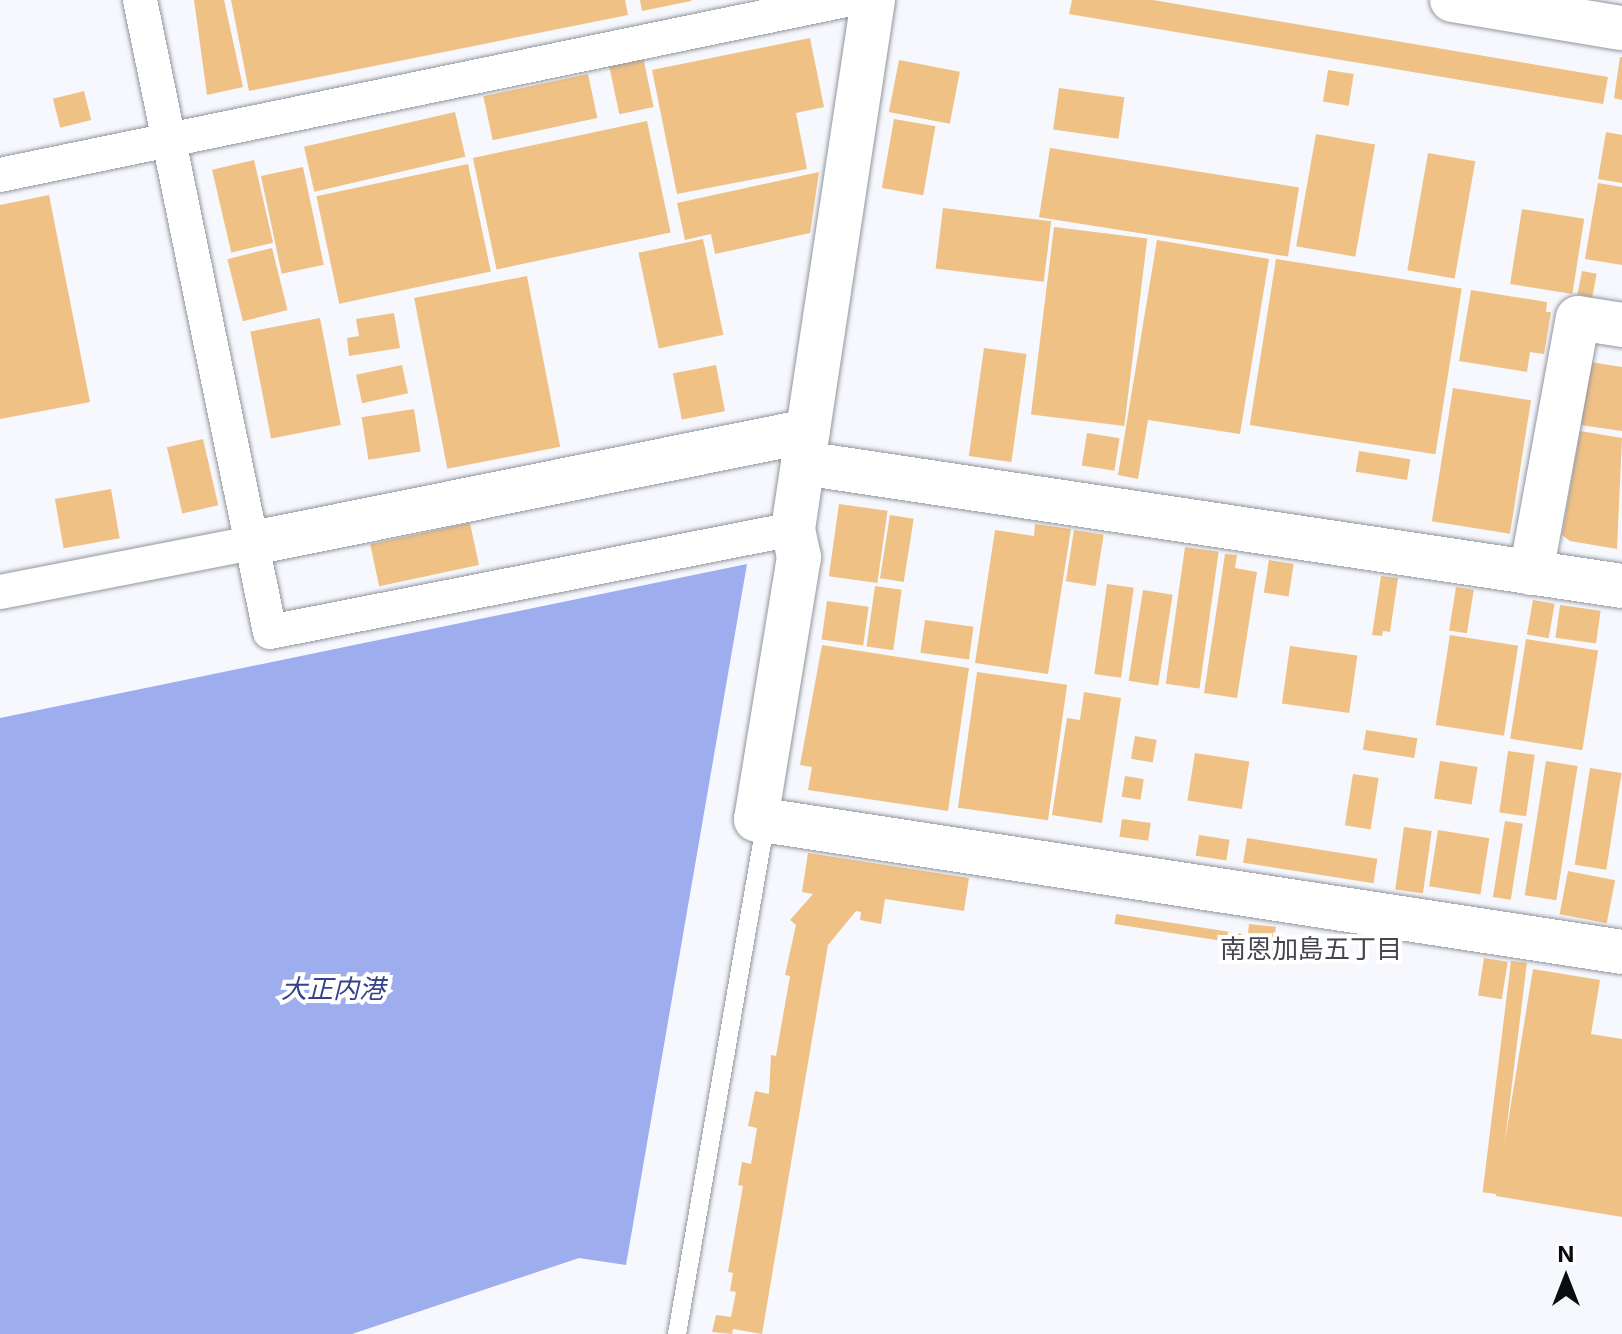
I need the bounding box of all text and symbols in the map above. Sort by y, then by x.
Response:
district label: 南恩加島五丁目 [1220,933,1402,965]
water label: 大正内港 [281,973,385,1005]
north arrow [1526,1238,1606,1318]
text: N [1558,1241,1574,1267]

